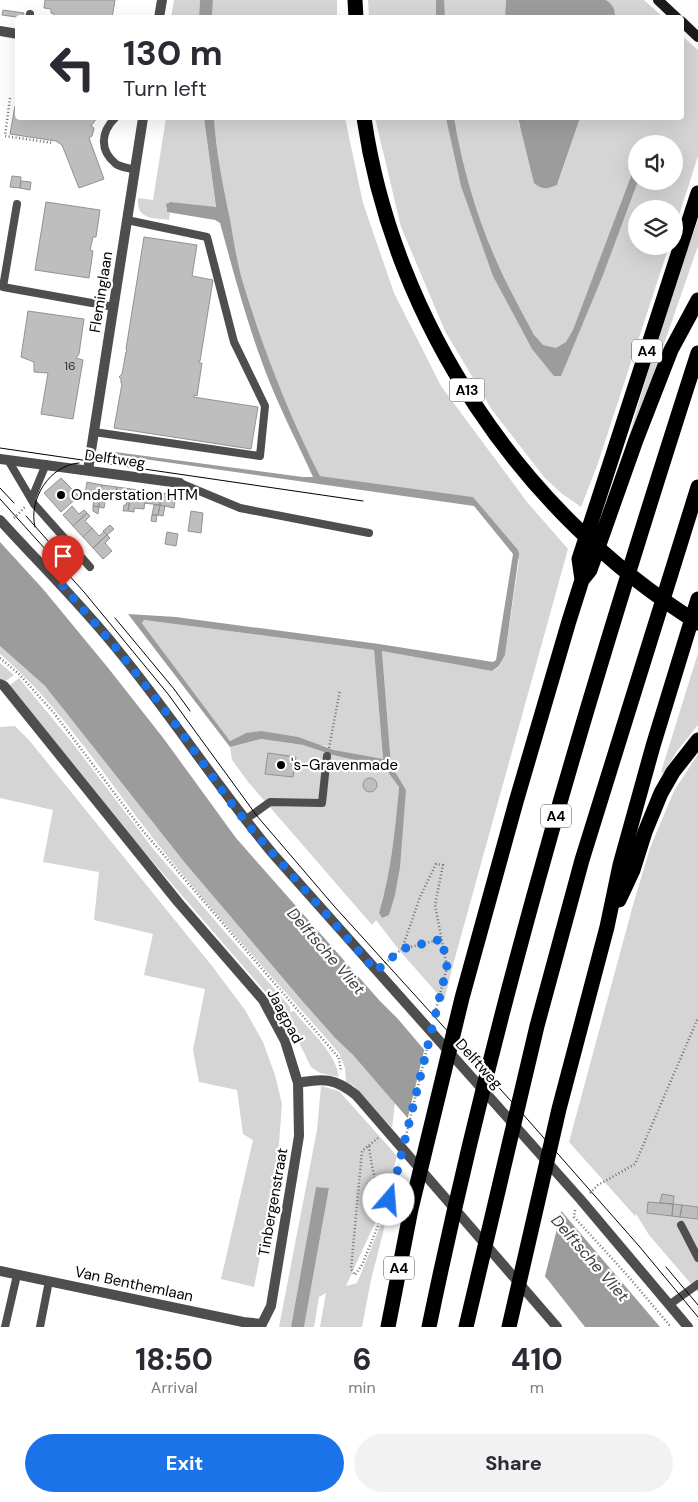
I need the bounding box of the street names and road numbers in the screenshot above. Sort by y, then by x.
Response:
street label: Fleminglaan [85,250,117,334]
road number: A4 [632,340,662,362]
road number: A13 [450,378,484,402]
street label: Delftweg [83,445,147,473]
road number: A4 [541,804,571,828]
street label: Jaagpad [262,985,308,1047]
street label: Delftweg [451,1035,507,1093]
street label: Tinbergenstraat [254,1146,292,1258]
road number: A4 [384,1256,414,1280]
street label: Van Benthemlaan [73,1262,195,1306]

